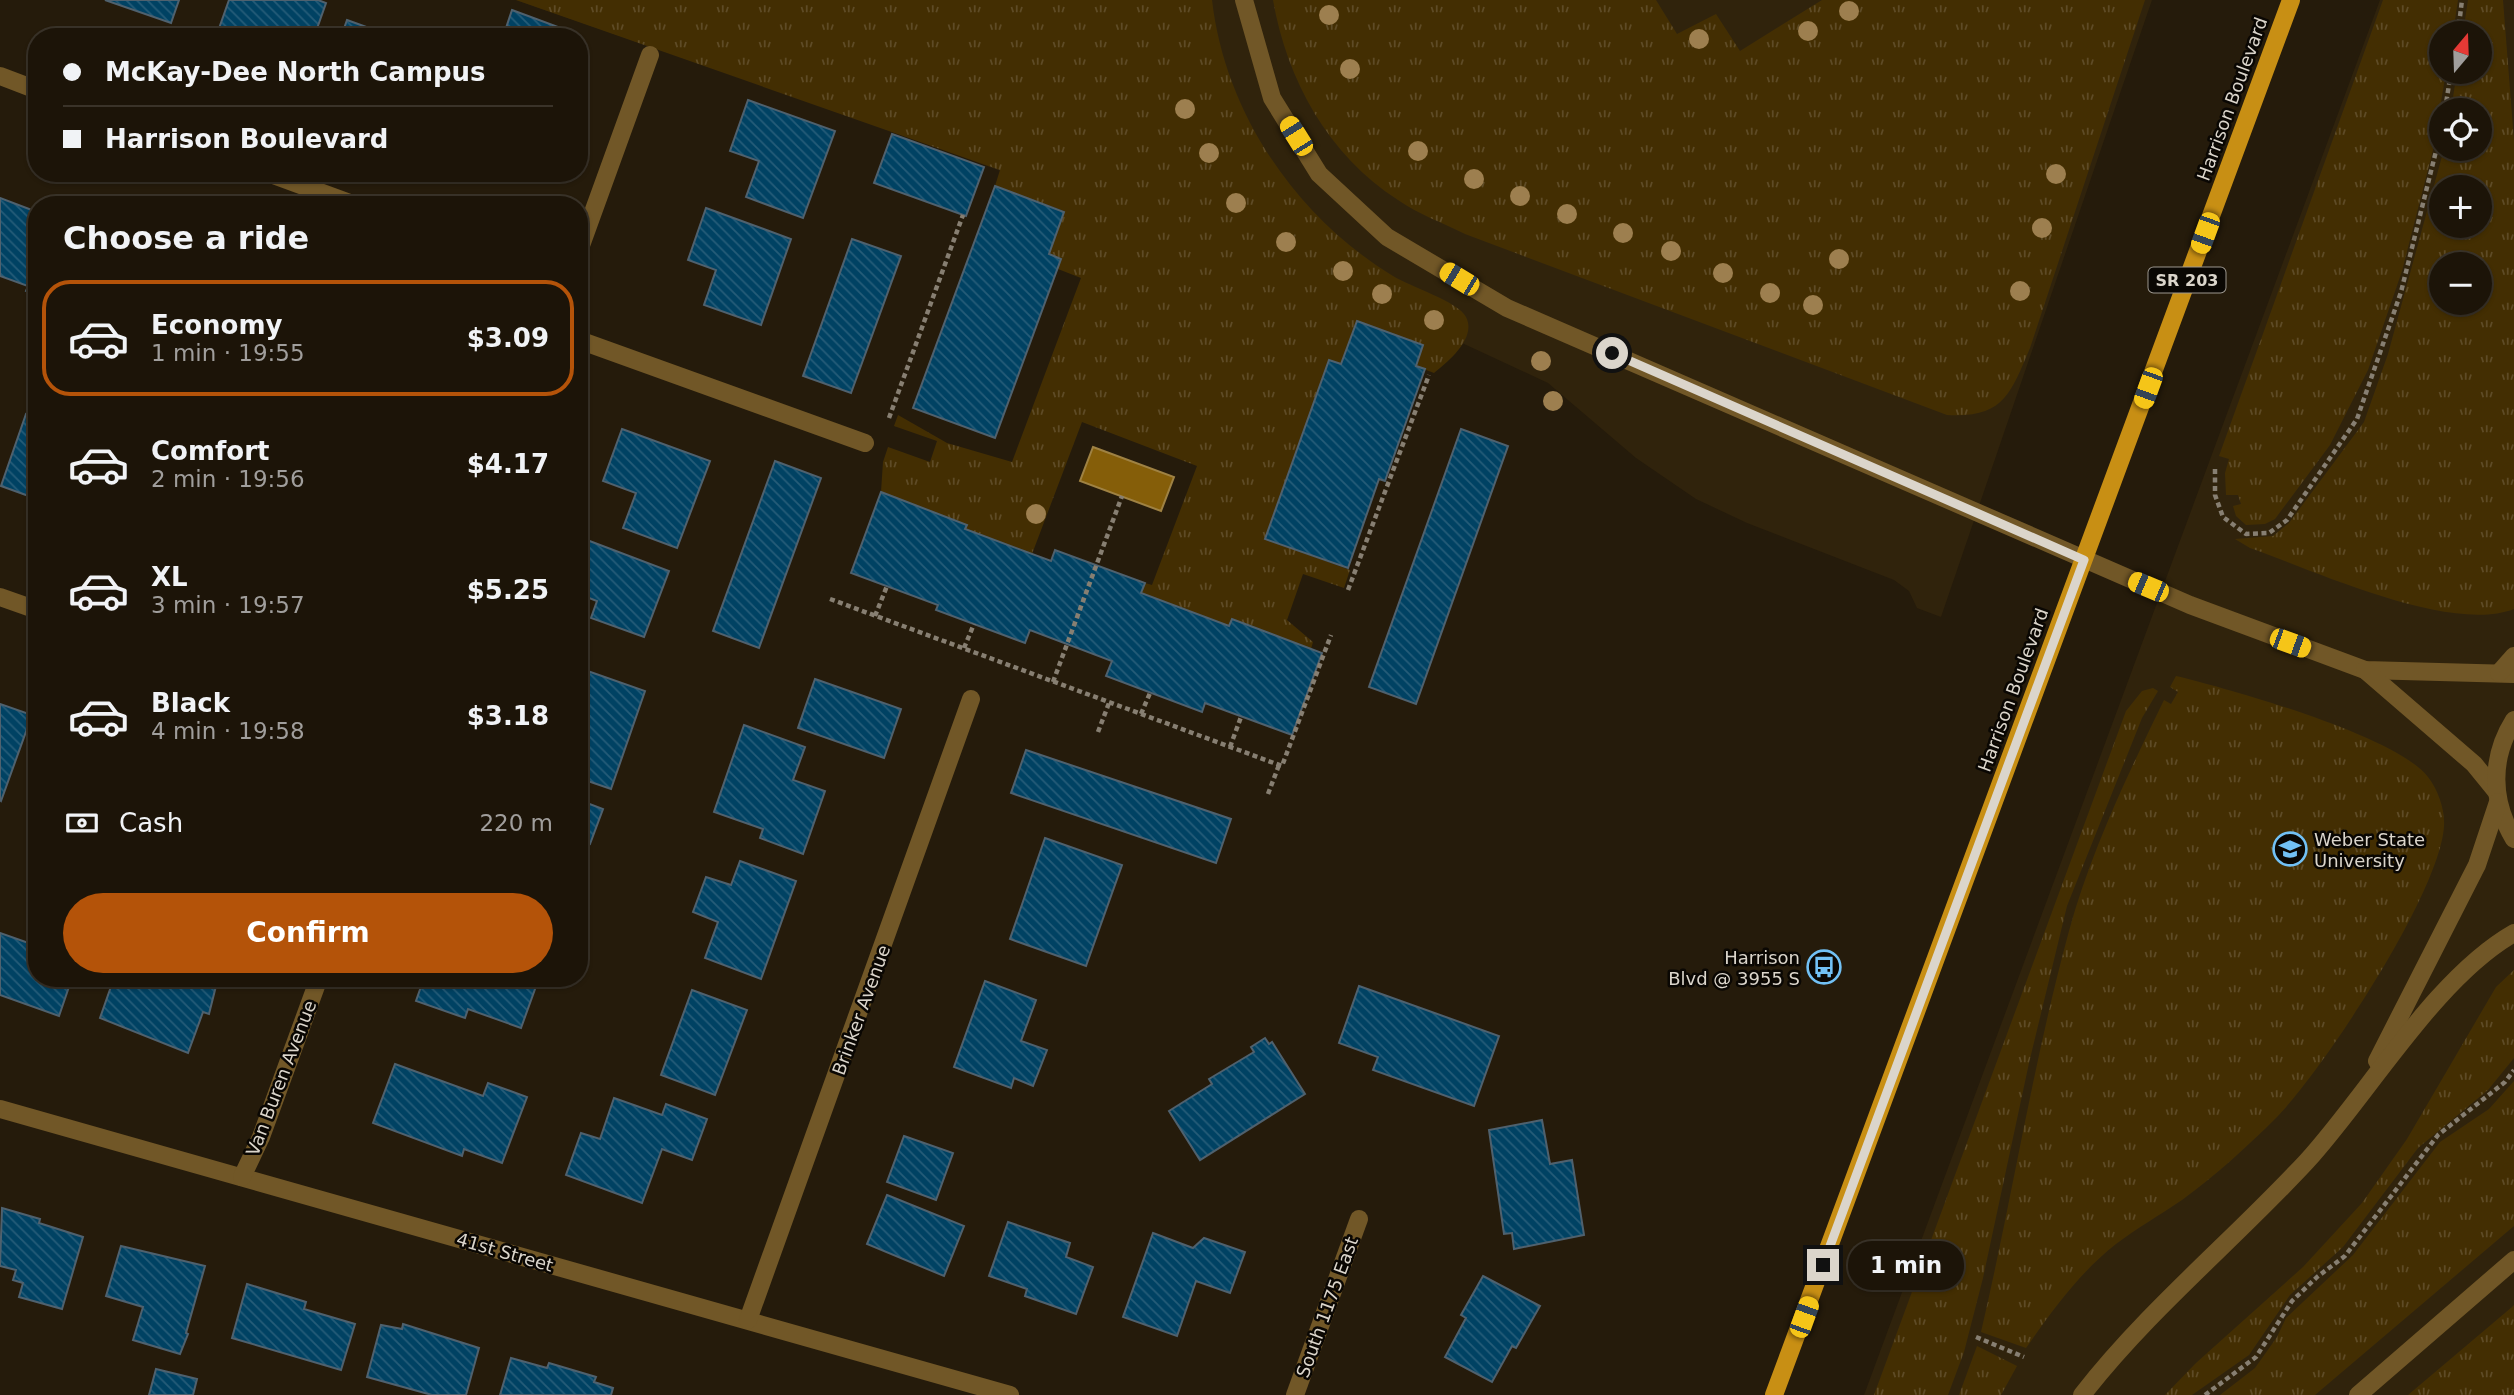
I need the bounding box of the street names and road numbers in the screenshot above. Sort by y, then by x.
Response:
street label: Harrison Boulevard [2193,14,2271,184]
road number: SR 203 [2148,268,2226,292]
street label: Harrison Boulevard [1974,605,2052,775]
street label: Brinker Avenue [828,942,894,1078]
street label: Van Buren Avenue [242,997,320,1159]
street label: 41st Street [454,1228,556,1276]
street label: South 1175 East [1292,1234,1362,1380]

